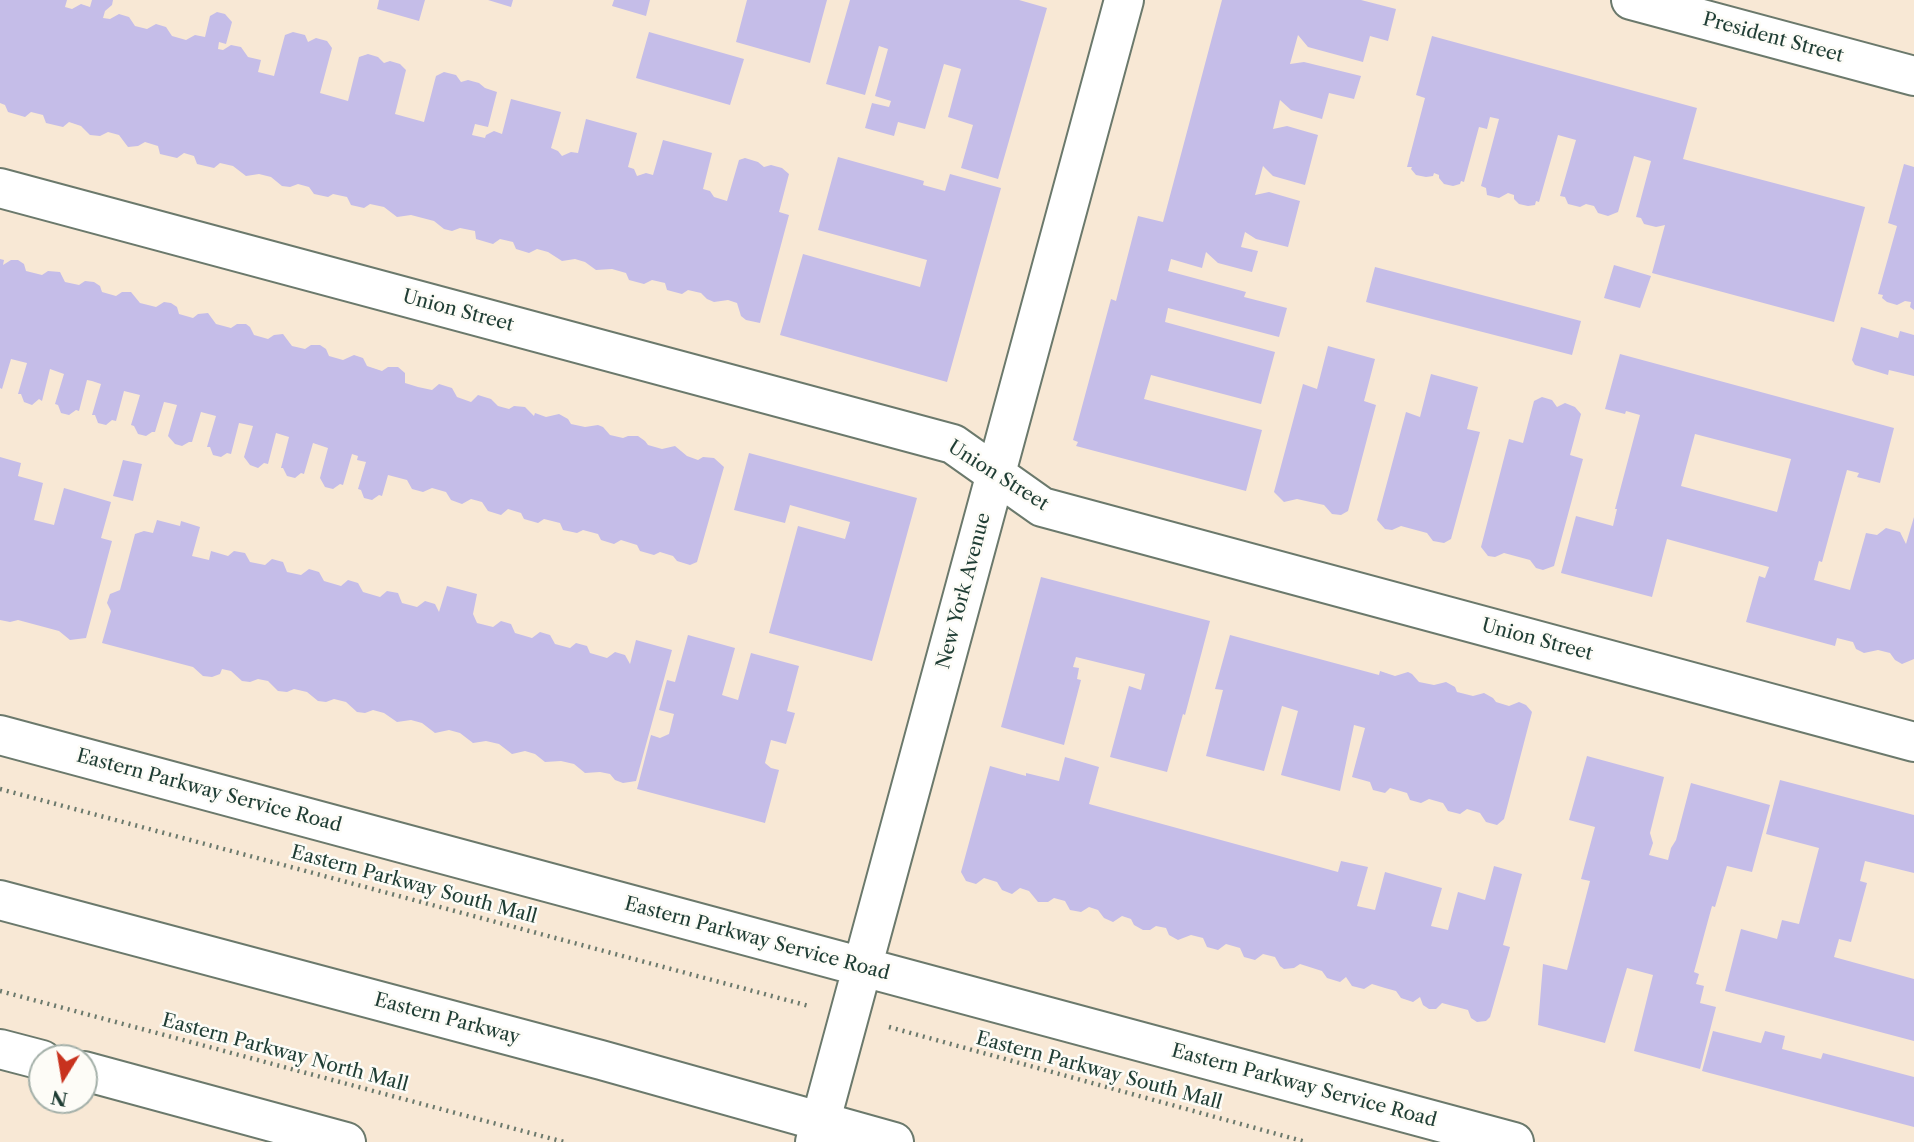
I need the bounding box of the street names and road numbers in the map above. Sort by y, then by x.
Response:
street label: President Street [1700,8,1846,68]
street label: Union Street [400,285,516,337]
street label: Union Street [943,436,1053,516]
street label: New York Avenue [932,510,996,672]
street label: Union Street [1479,614,1595,666]
street label: Eastern Parkway Service Road [74,745,344,837]
street label: Eastern Parkway South Mall [289,841,539,929]
street label: Eastern Parkway Service Road [622,893,892,985]
street label: Eastern Parkway [372,989,522,1049]
street label: Eastern Parkway North Mall [160,1009,410,1097]
street label: Eastern Parkway South Mall [974,1027,1224,1115]
street label: Eastern Parkway Service Road [1169,1040,1439,1132]

